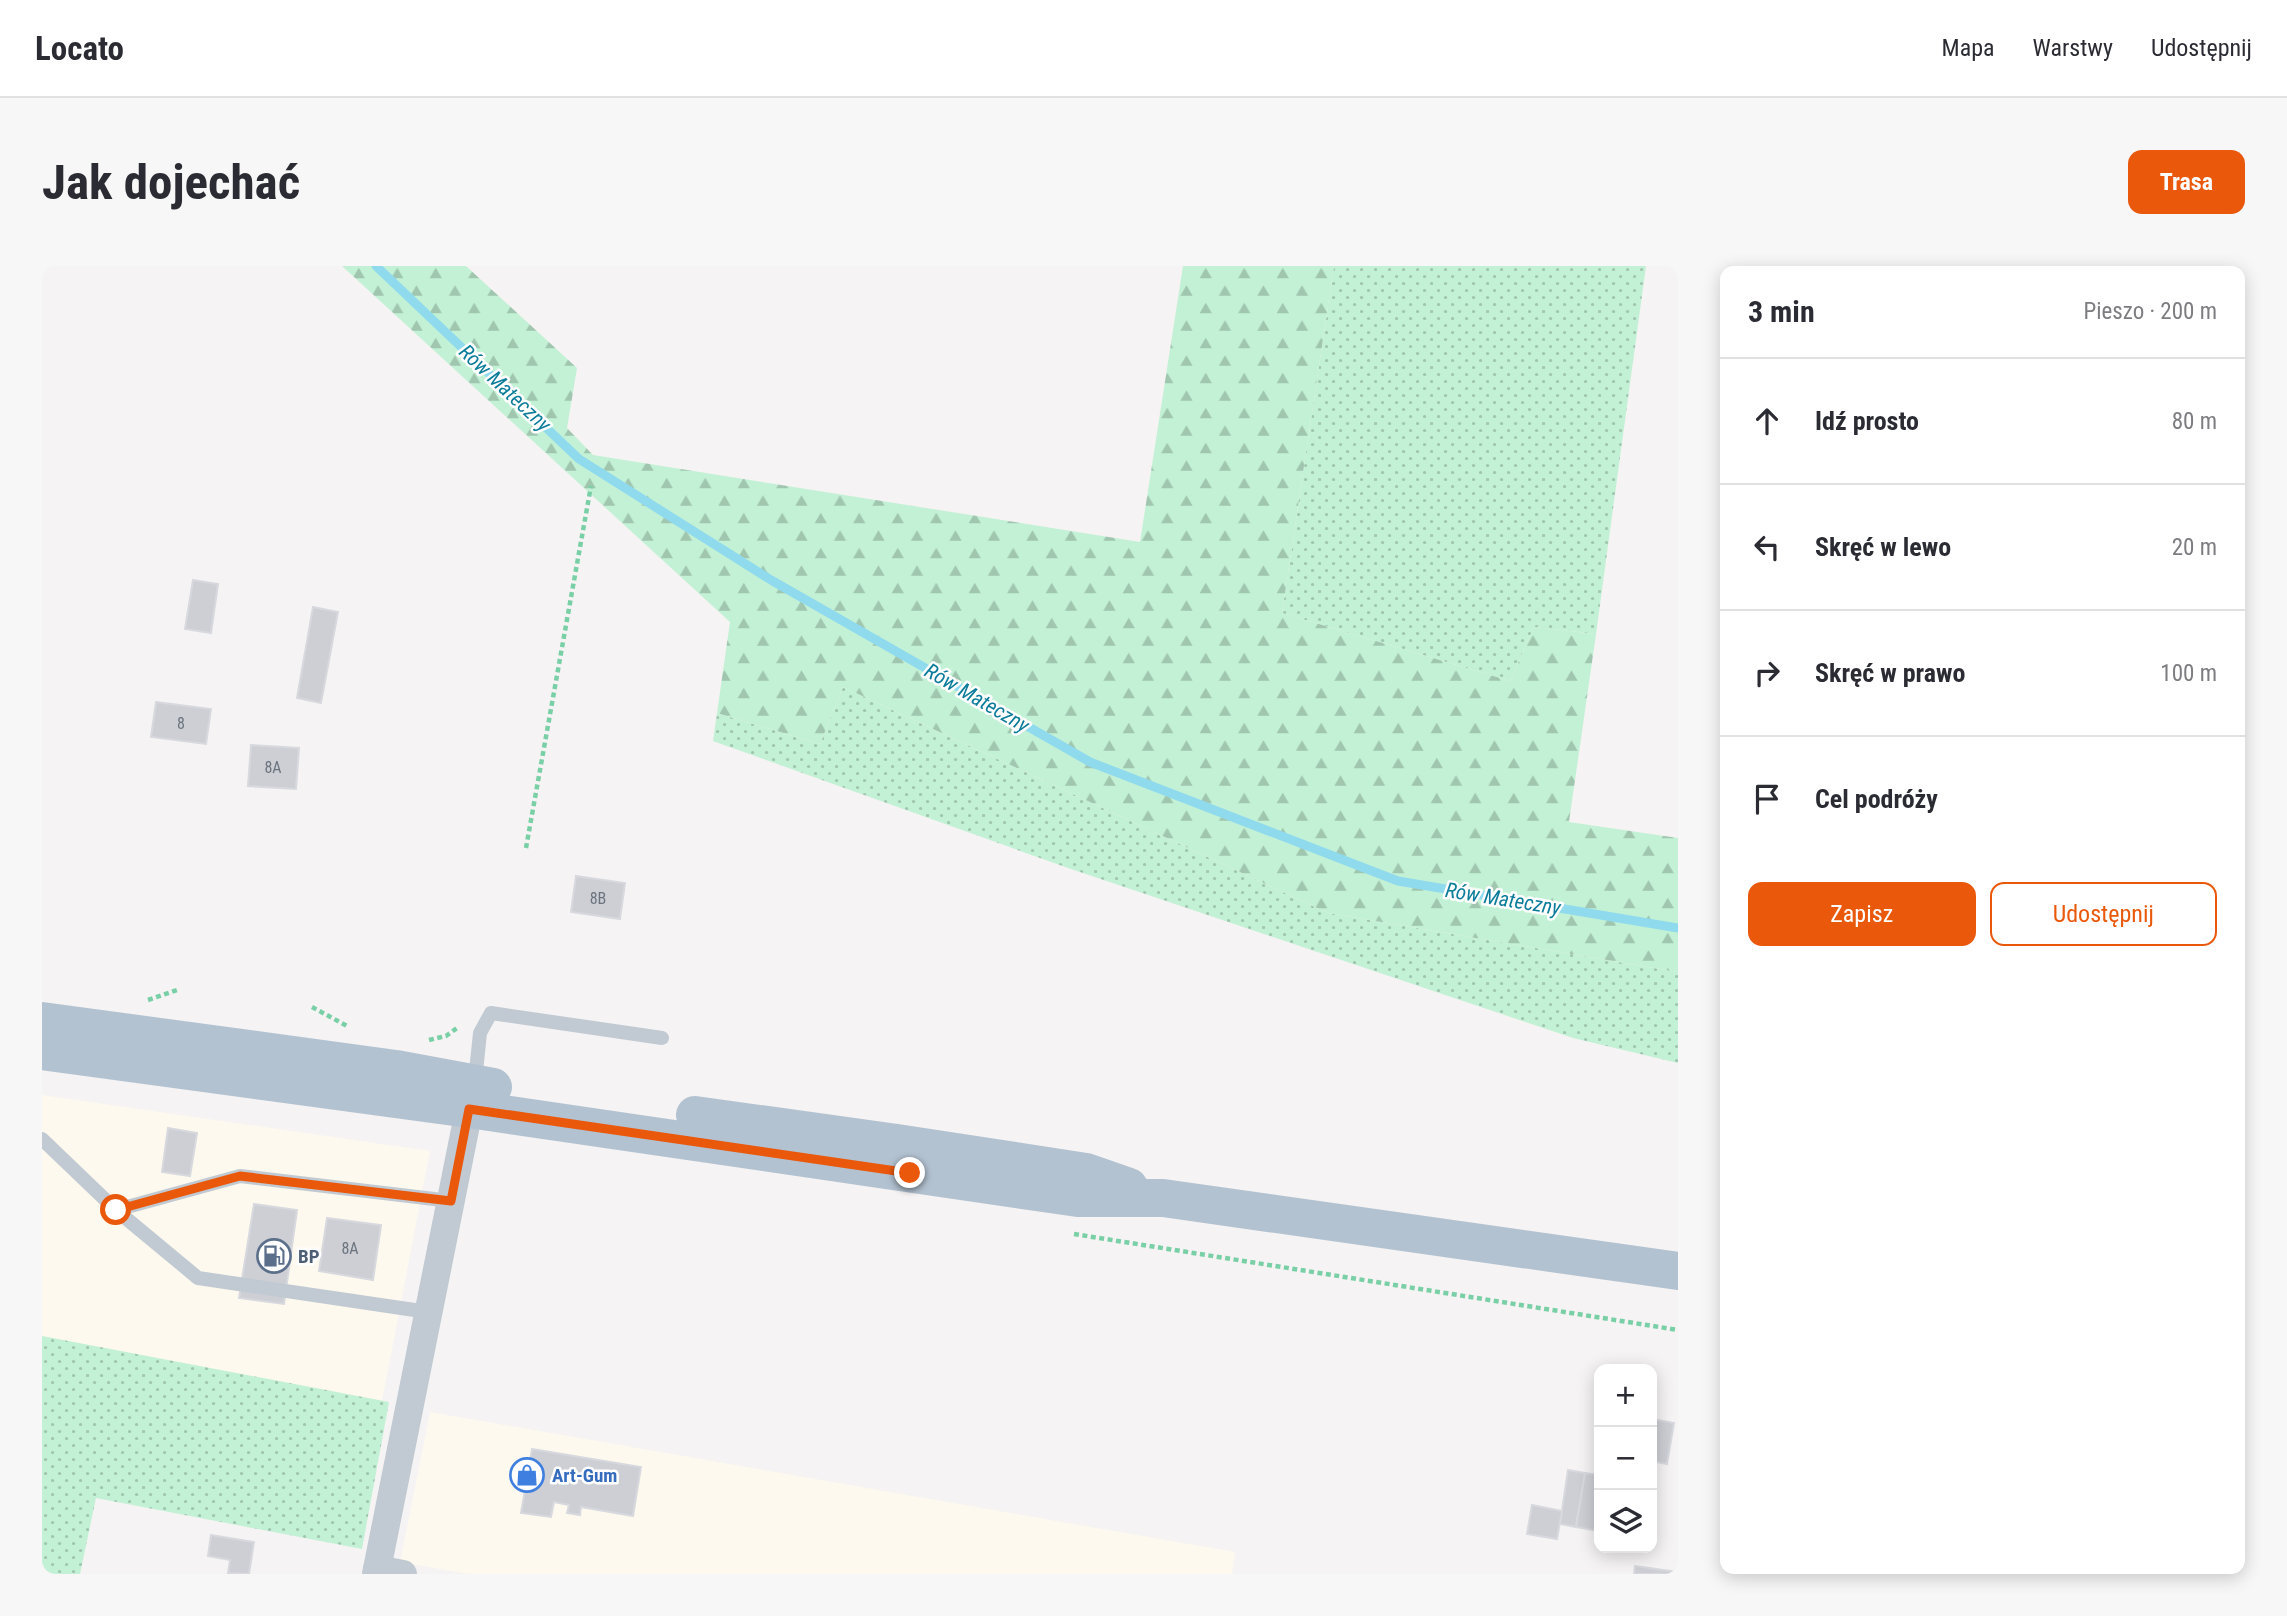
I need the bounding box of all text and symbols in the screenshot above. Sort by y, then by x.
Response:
text: Locato [35,29,124,68]
text: Mapa [1942,34,1995,62]
text: Warstwy [2033,34,2113,62]
text: Udostępnij [2151,34,2252,62]
button: Trasa [2128,150,2245,214]
text: Jak dojechać [42,154,300,211]
text: 3 min [1748,294,1815,329]
text: Pieszo · 200 m [2083,298,2217,325]
water label: Rów Mateczny [454,340,556,437]
icon: ahead [1748,402,1786,440]
text: Idź prosto [1815,406,1919,436]
text: 80 m [2172,408,2217,435]
icon: left [1748,528,1786,566]
text: Skręć w lewo [1815,532,1951,562]
text: 20 m [2172,534,2217,561]
icon: right [1748,654,1786,692]
water label: Rów Mateczny [921,658,1034,738]
text: Skręć w prawo [1815,658,1965,688]
text: 100 m [2160,660,2217,687]
house number: 8 [177,714,185,733]
house number: 8A [264,758,282,777]
icon: arrive [1748,780,1786,818]
text: Cel podróży [1815,784,1938,814]
water label: Rów Mateczny [1444,878,1563,920]
button: Zapisz [1748,882,1976,946]
button: Udostępnij [1990,882,2217,946]
house number: 8B [590,889,606,908]
route end [894,1157,925,1188]
route start [100,1194,131,1225]
fuel station icon: BP [255,1237,293,1275]
house number: 8A [341,1239,359,1258]
place label: BP [298,1245,320,1268]
map controls [1594,1364,1657,1553]
button: + [1594,1364,1657,1427]
button: − [1594,1427,1657,1490]
shop icon: Art-Gum [508,1456,546,1494]
place label: Art-Gum [552,1464,617,1487]
button: layers [1594,1490,1657,1553]

